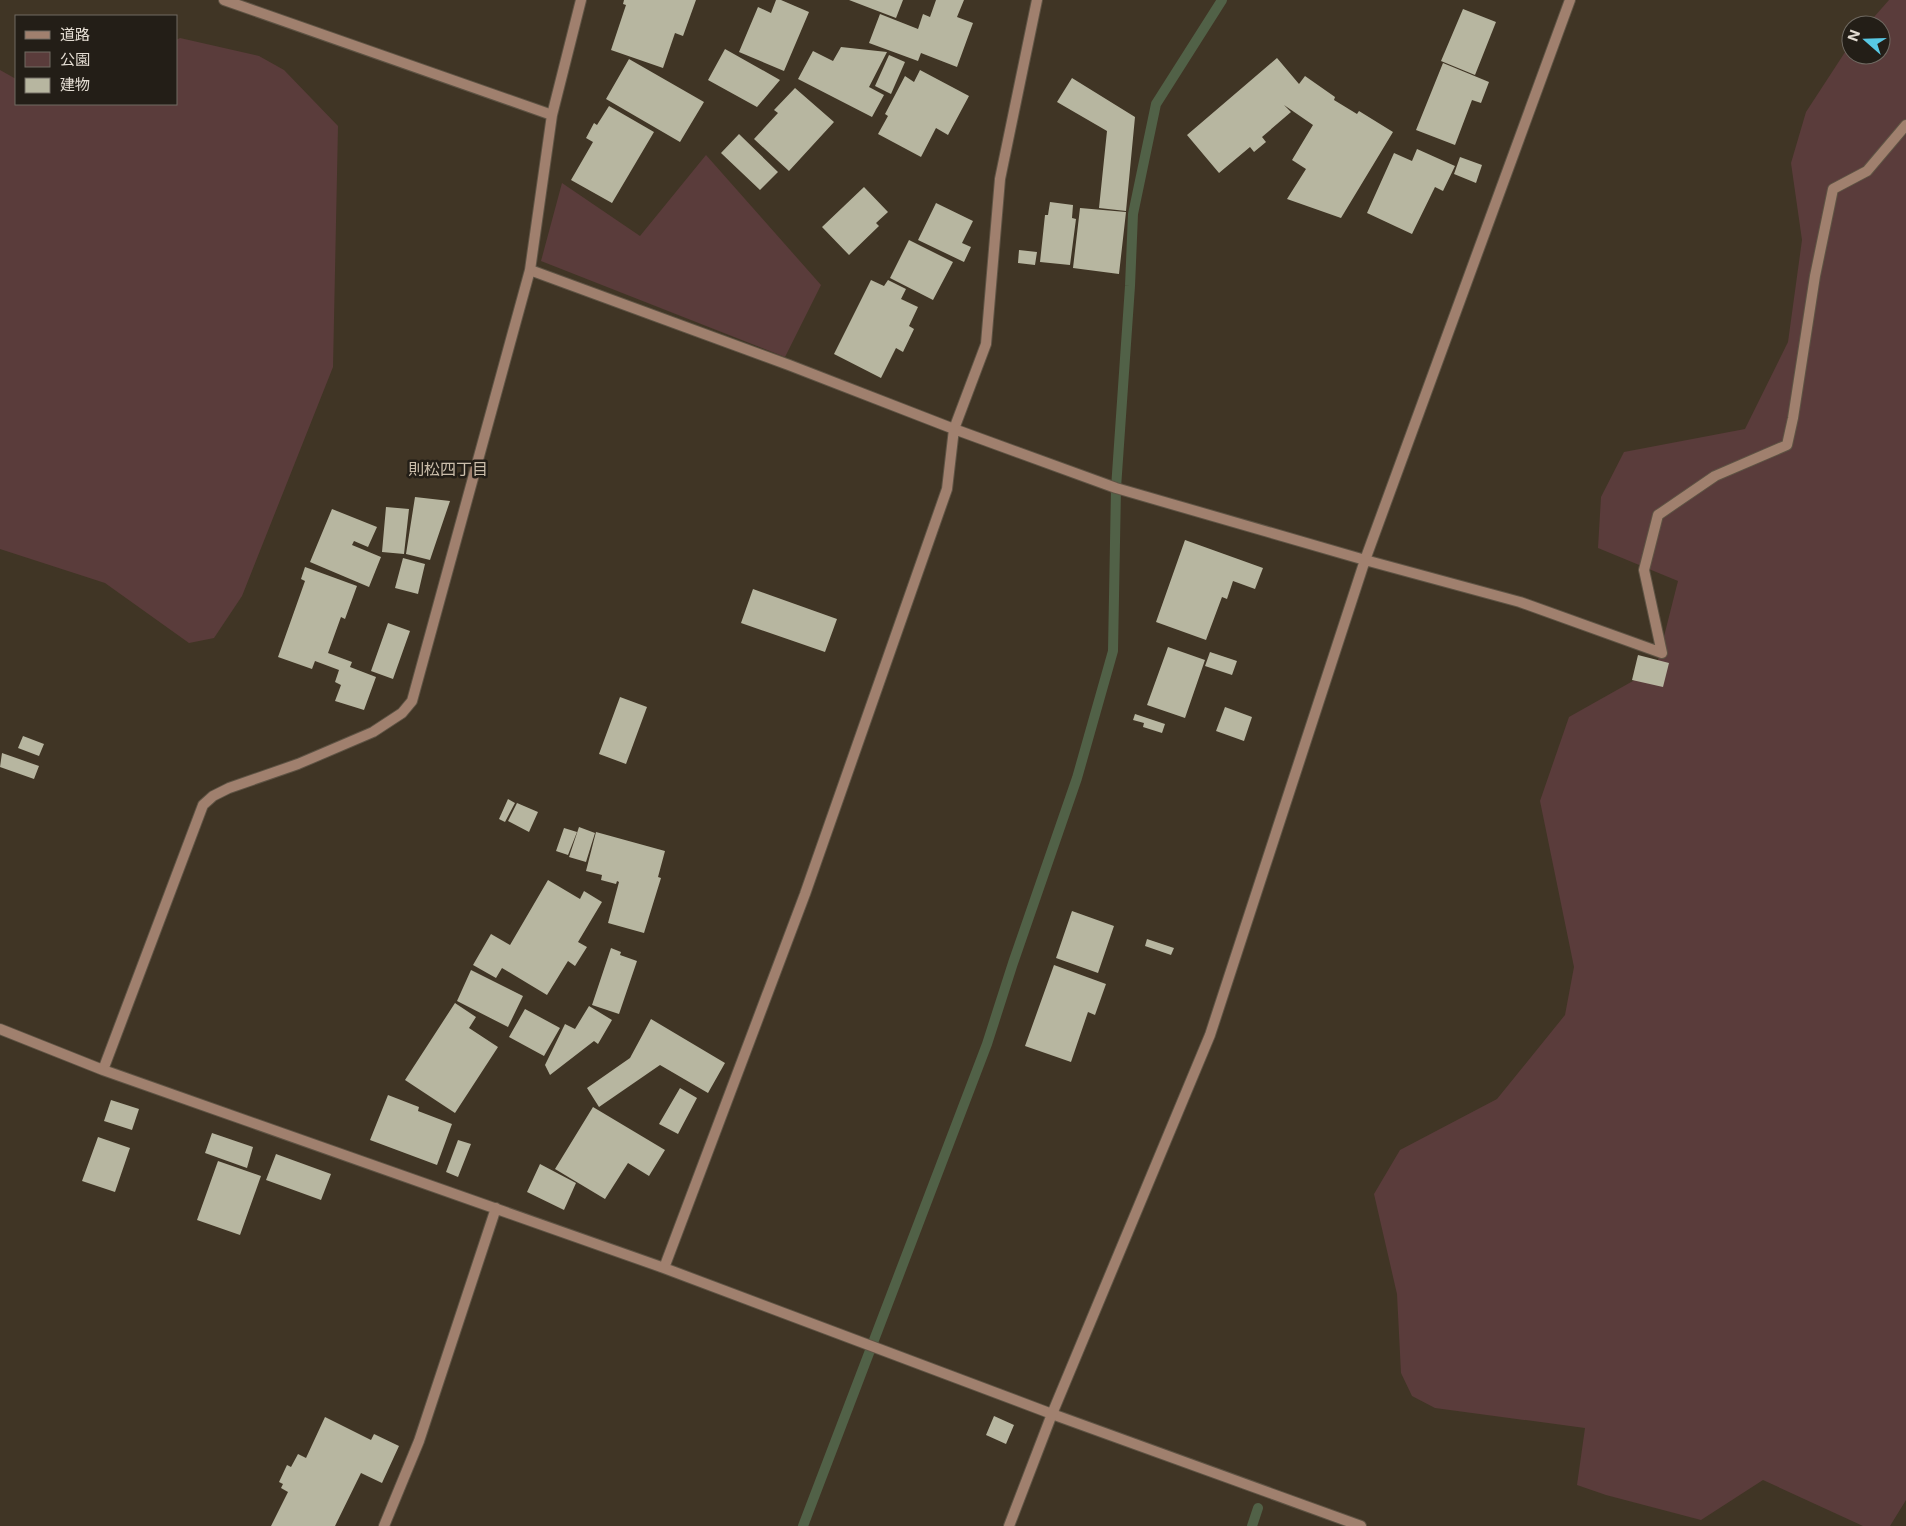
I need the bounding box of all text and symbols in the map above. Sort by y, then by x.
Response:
legend [15,15,178,105]
north arrow [1841,15,1891,65]
text: 道路 [60,25,90,44]
text: N [1844,27,1863,43]
text: 公園 [60,50,90,69]
text: 建物 [60,75,90,94]
district label: 則松四丁目 [408,459,488,479]

